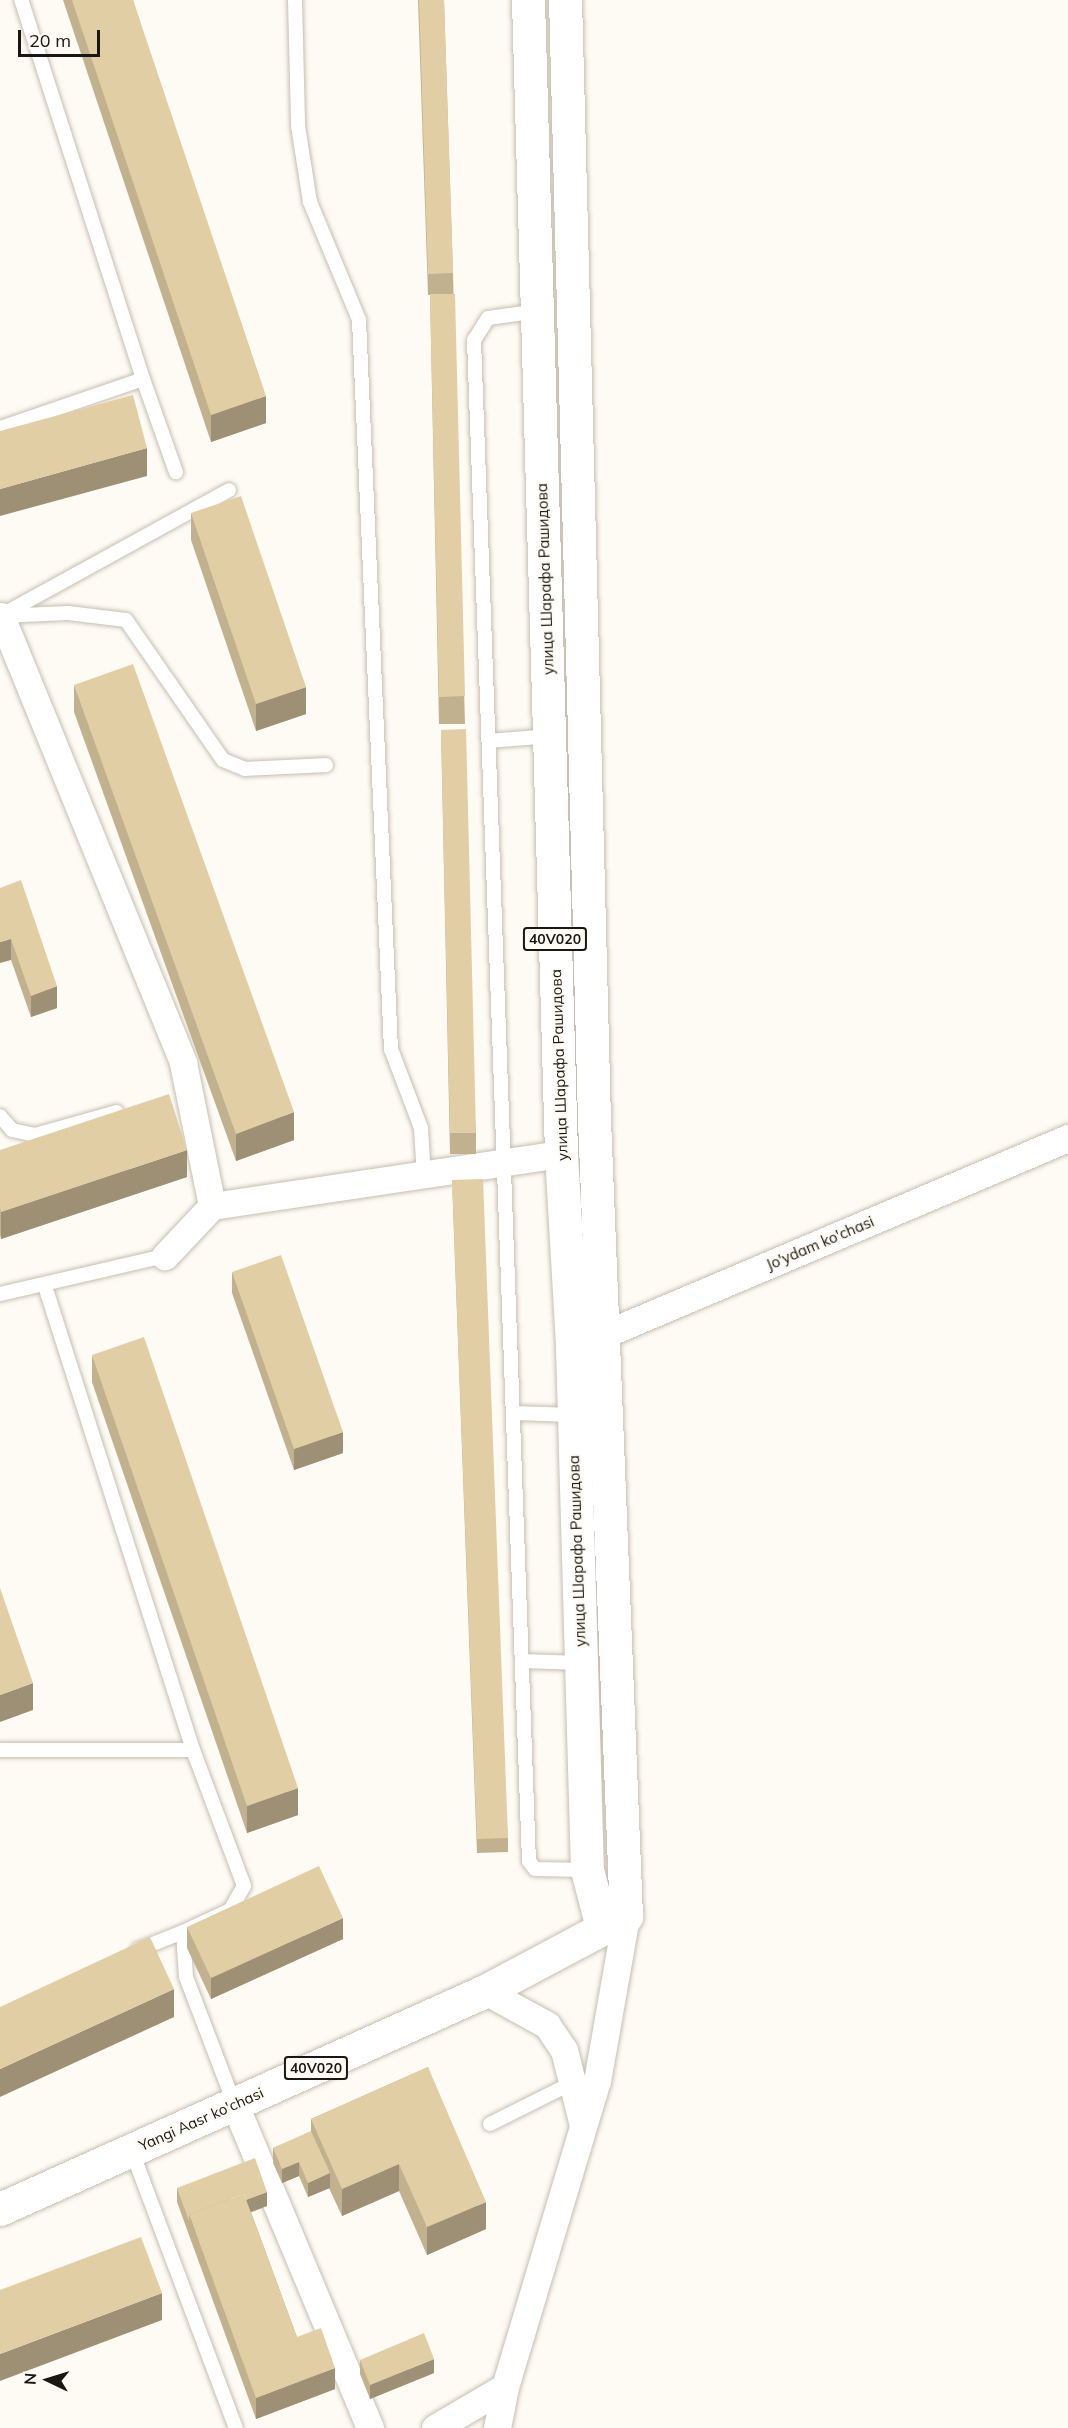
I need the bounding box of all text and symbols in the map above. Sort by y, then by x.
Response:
scale bar [21,18,104,56]
text: 20 m [29,29,71,52]
street label: улица Шарафа Рашидова [533,483,557,675]
road number: 40V020 [522,928,588,950]
street label: улица Шарафа Рашидова [547,969,571,1161]
street label: Jo'ydam ko'chasi [763,1212,877,1274]
street label: улица Шарафа Рашидова [565,1455,589,1647]
road number: 40V020 [283,2057,349,2079]
street label: Yangi Aasr ko'chasi [136,2083,266,2155]
north arrow [18,2350,78,2410]
text: N [20,2372,40,2385]

